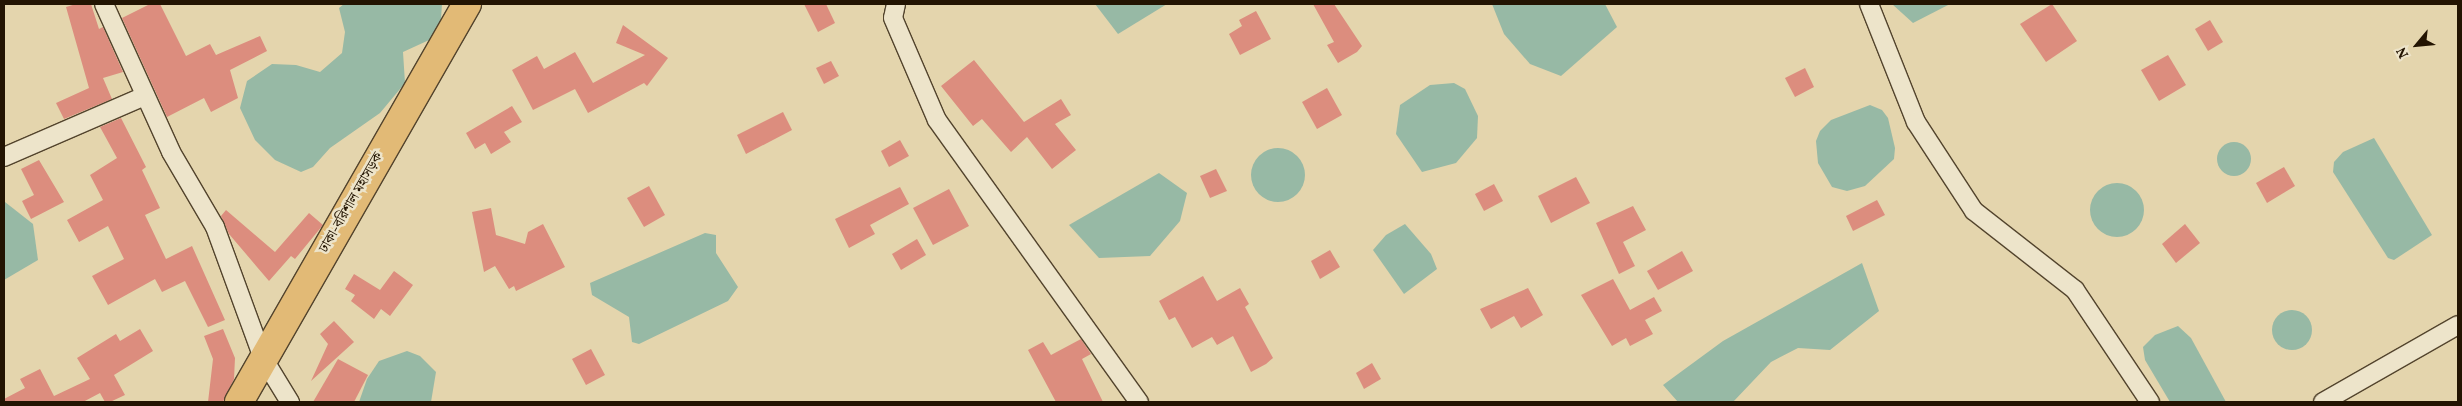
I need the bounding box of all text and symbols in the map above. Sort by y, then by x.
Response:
north arrow [2392,20,2442,70]
text: N [2393,43,2414,61]
street label: ঢাকা-বরিশাল মহাসড়ক [317,150,387,256]

